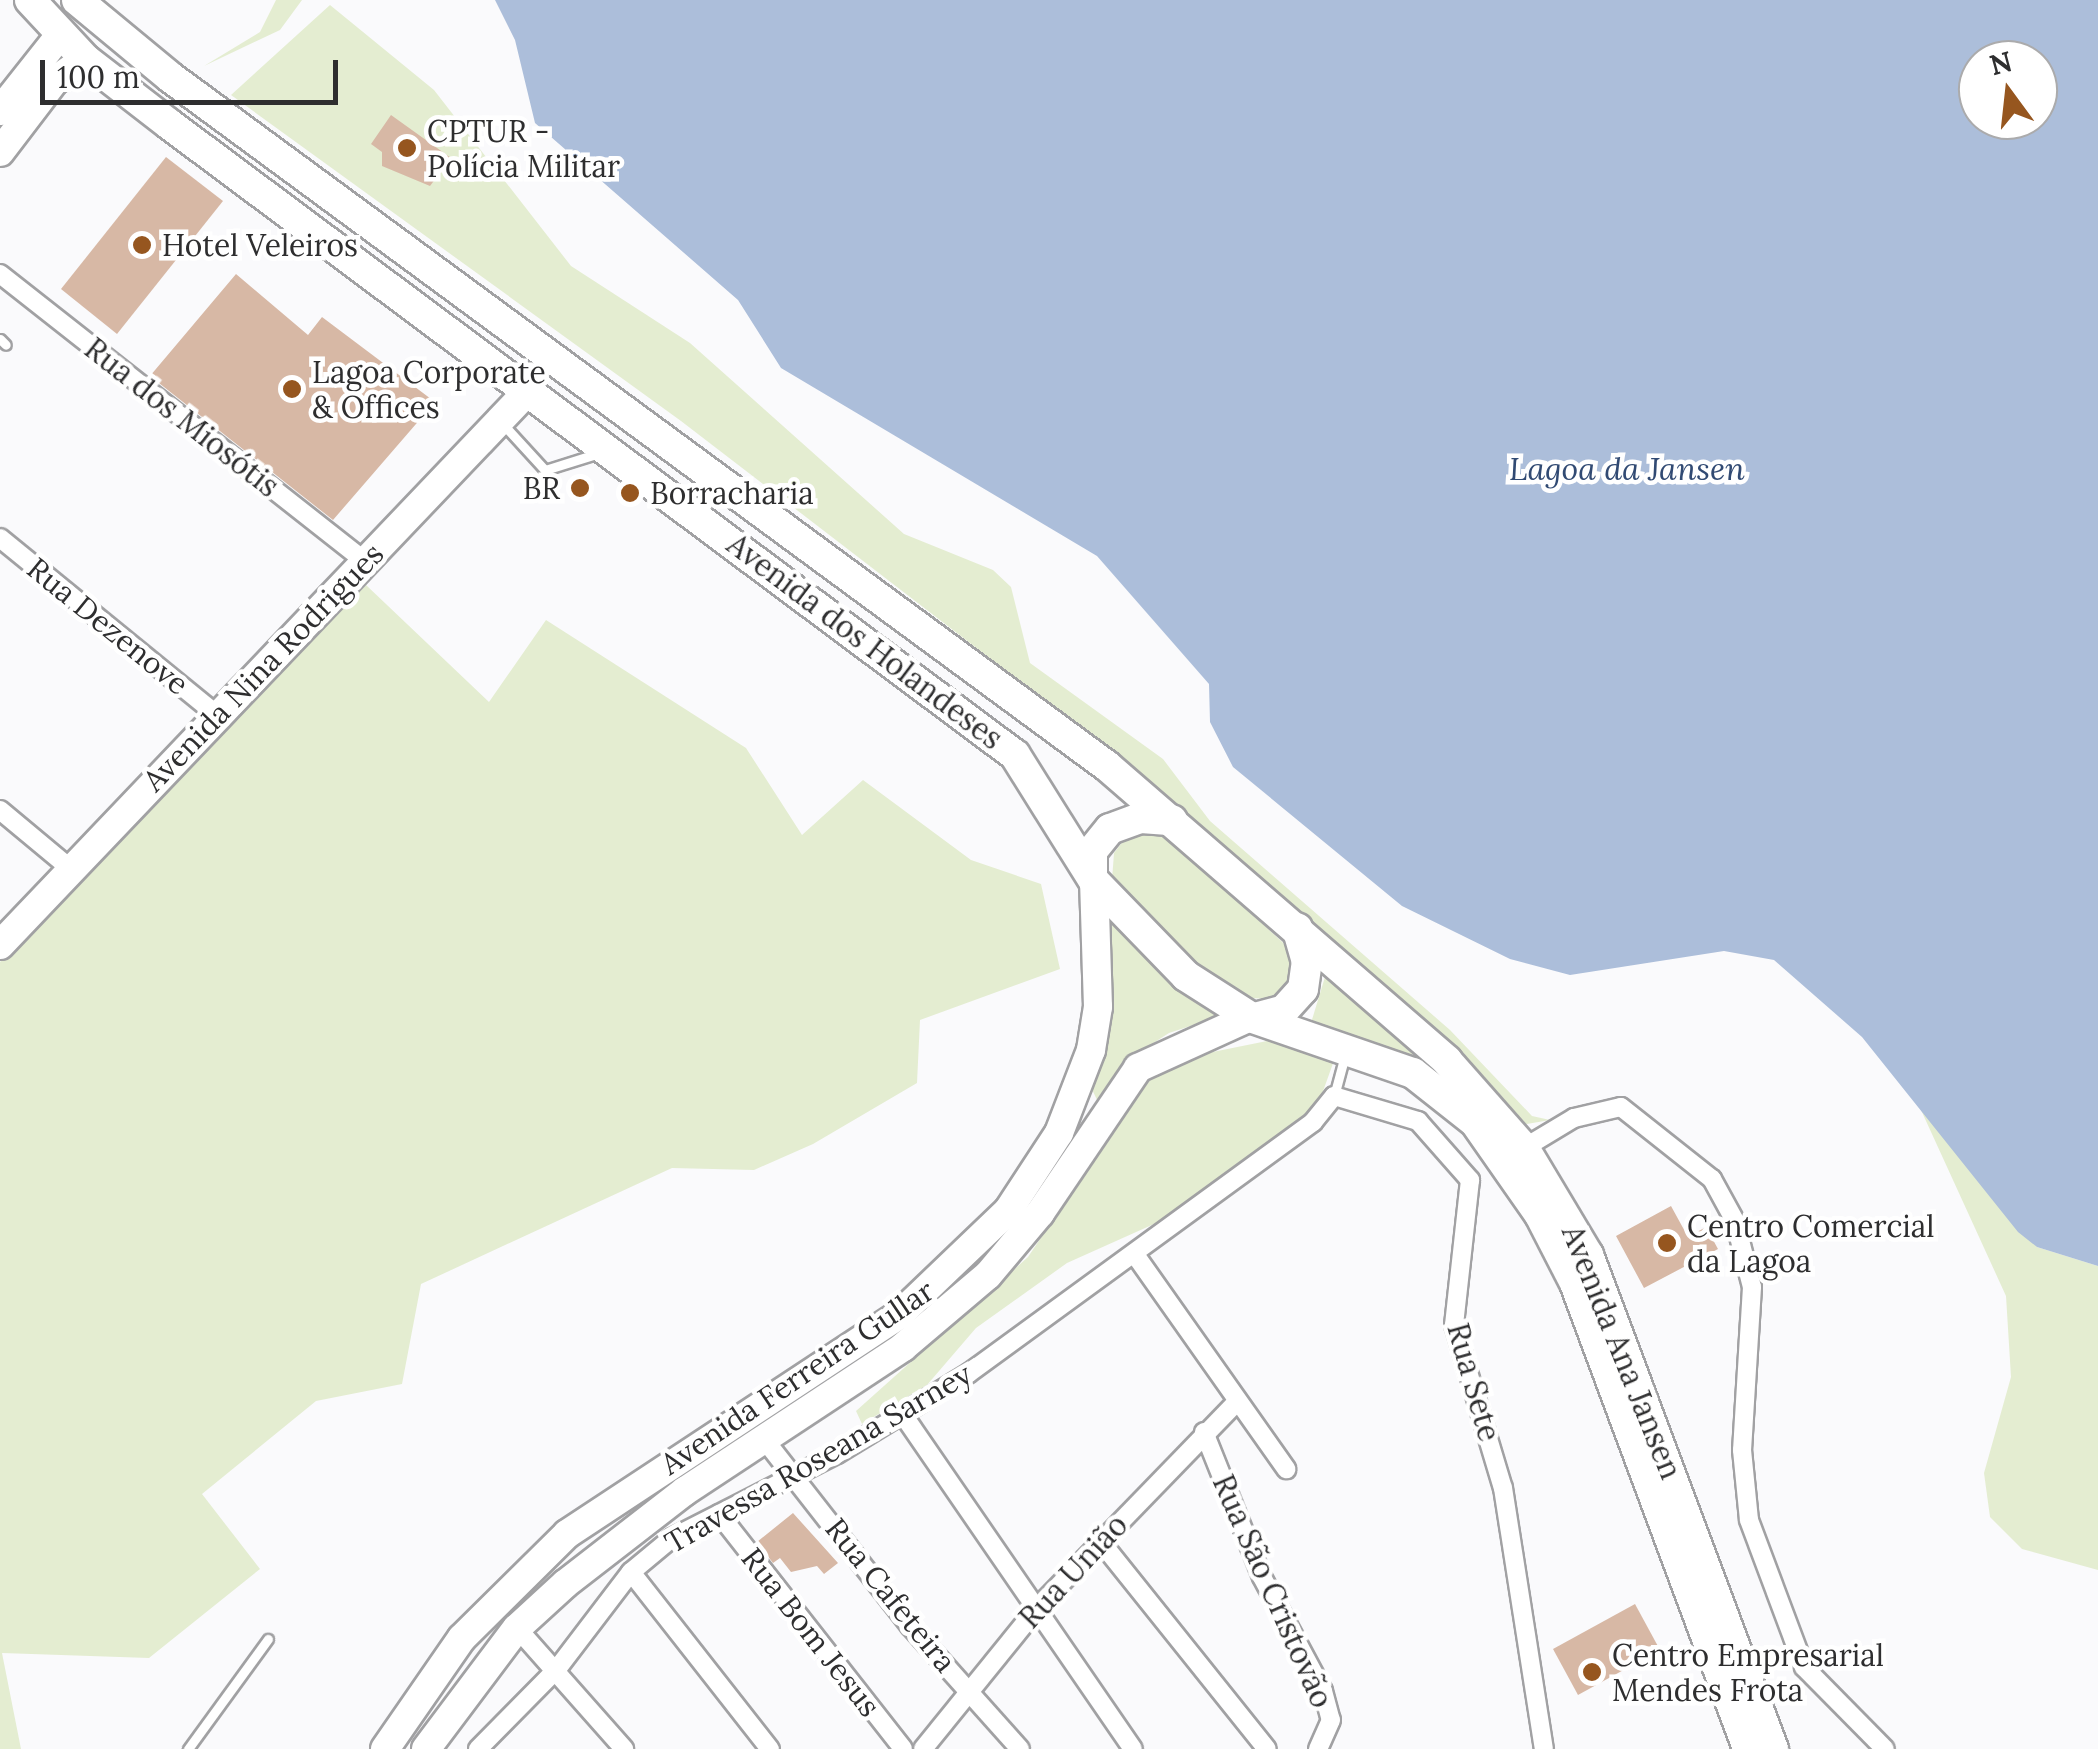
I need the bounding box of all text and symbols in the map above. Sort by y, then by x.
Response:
scale bar [45,40,342,102]
north arrow [1958,40,2058,140]
text: N [1986,43,2016,83]
text: 100 m [57,58,140,96]
place label: CPTUR - Polícia Militar [427,113,620,184]
marker: CPTUR - Polícia Militar [396,137,418,159]
place label: Hotel Veleiros [162,227,358,263]
marker: Hotel Veleiros [131,234,153,256]
street label: Rua dos Miosótis [78,330,286,504]
place label: Lagoa Corporate & Offices [312,354,546,424]
marker: Lagoa Corporate & Offices [281,378,303,400]
water label: Lagoa da Jansen [1509,450,1745,488]
place label: BR [523,470,560,506]
place label: Borracharia [650,475,814,511]
marker: BR [569,477,591,499]
marker: Borracharia [619,482,641,504]
street label: Avenida dos Holandeses [720,526,1010,756]
street label: Avenida Nina Rodrigues [135,536,391,798]
street label: Rua Dezenove [20,550,196,702]
place label: Centro Comercial da Lagoa [1687,1208,1934,1278]
street label: Avenida Ana Jansen [1555,1220,1689,1484]
marker: Centro Comercial da Lagoa [1656,1232,1678,1254]
street label: Avenida Ferreira Gullar [654,1272,940,1482]
street label: Rua Sete [1440,1319,1508,1445]
street label: Travessa Roseana Sarney [658,1355,978,1561]
street label: Rua São Cristovão [1205,1469,1341,1713]
street label: Rua União [1011,1507,1135,1635]
street label: Rua Cafeteira [818,1511,964,1679]
street label: Rua Bom Jesus [734,1541,888,1723]
place label: Centro Empresarial Mendes Frota [1612,1637,1884,1708]
marker: Centro Empresarial Mendes Frota [1581,1661,1603,1683]

